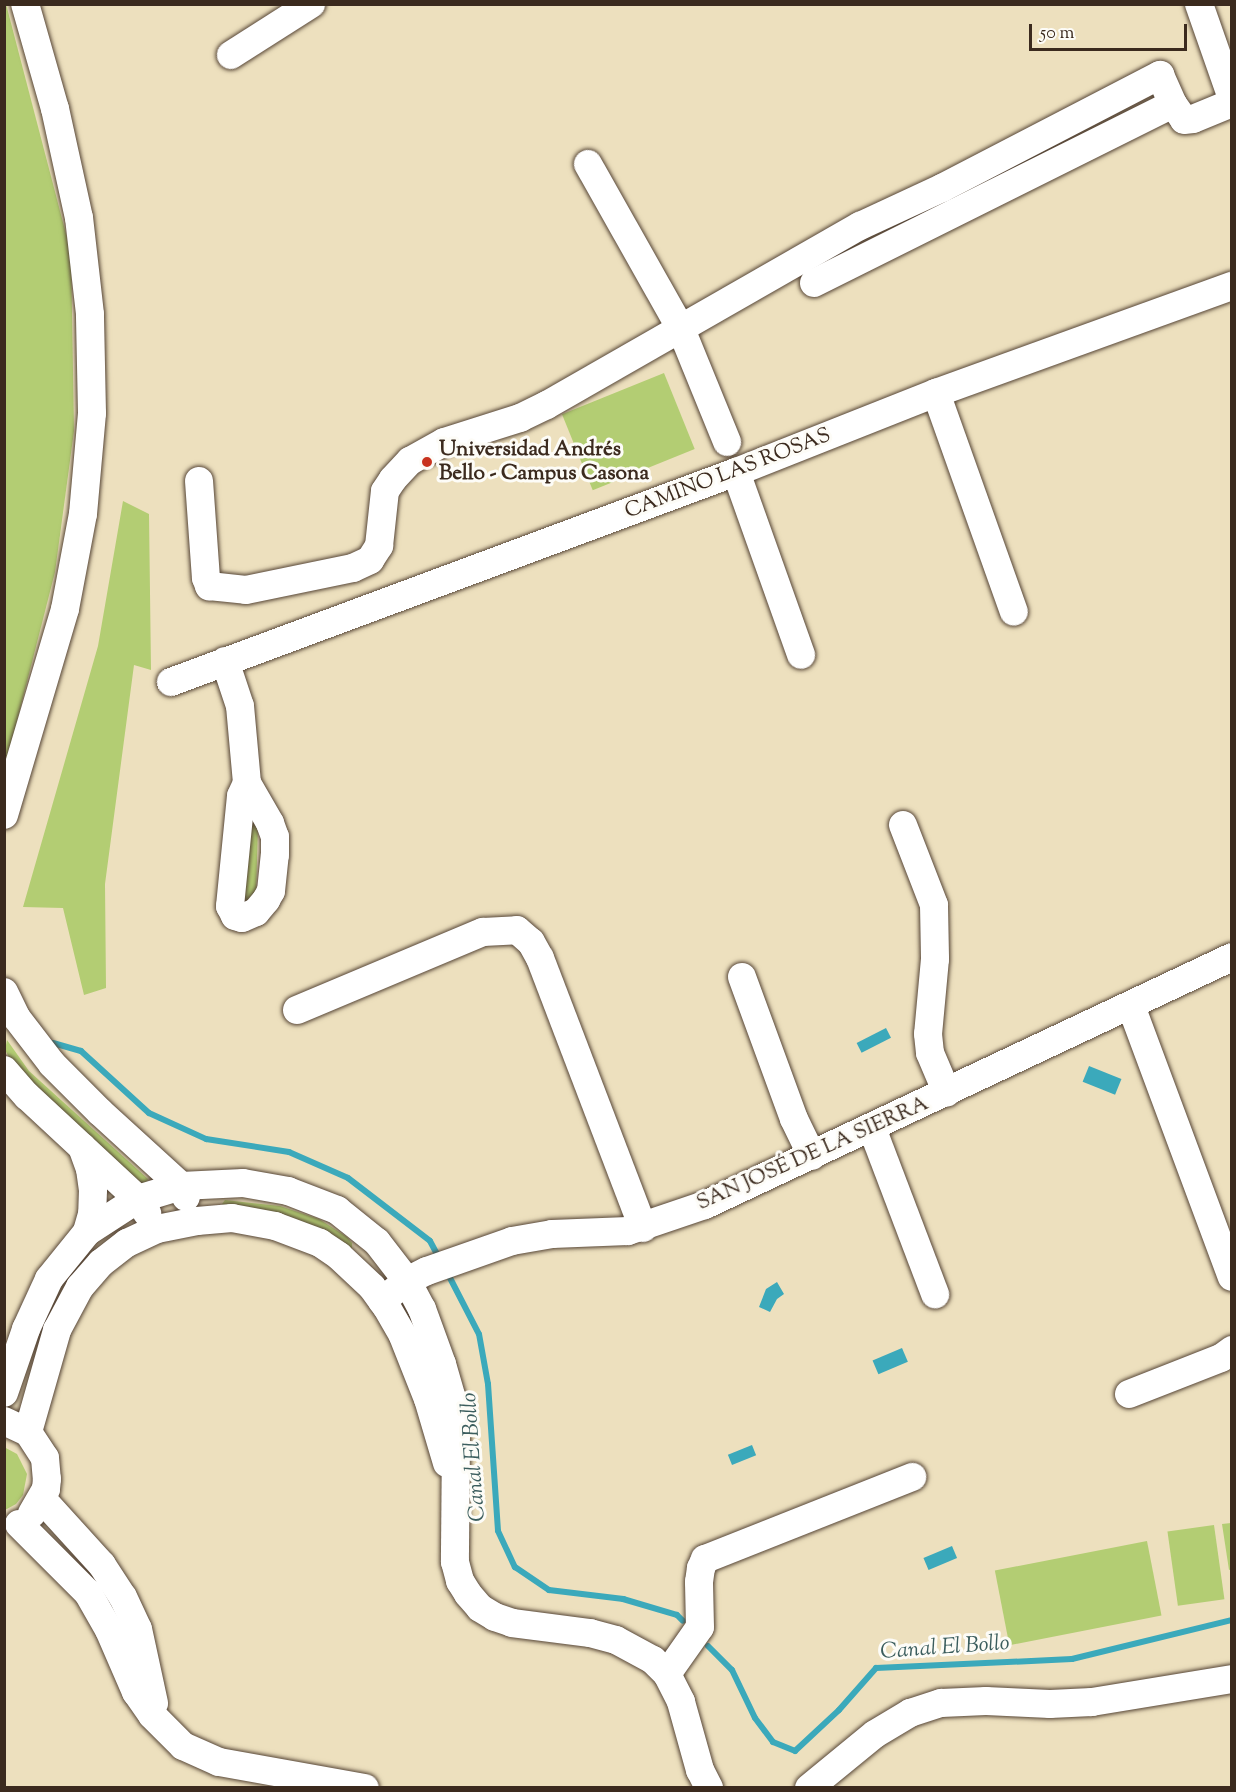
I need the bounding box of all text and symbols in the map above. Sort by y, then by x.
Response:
scale bar [1032,12,1190,50]
text: 50 m [1040,21,1074,47]
street label: CAMINO LAS ROSAS [622,423,834,525]
place label: Universidad Andrés Bello - Campus Casona [439,437,649,487]
marker: Universidad Andrés Bello - Campus Casona [420,455,434,469]
street label: SAN JOSÉ DE LA SIERRA [693,1091,933,1217]
water label: Canal El Bollo [457,1392,493,1522]
water label: Canal El Bollo [880,1631,1010,1667]

